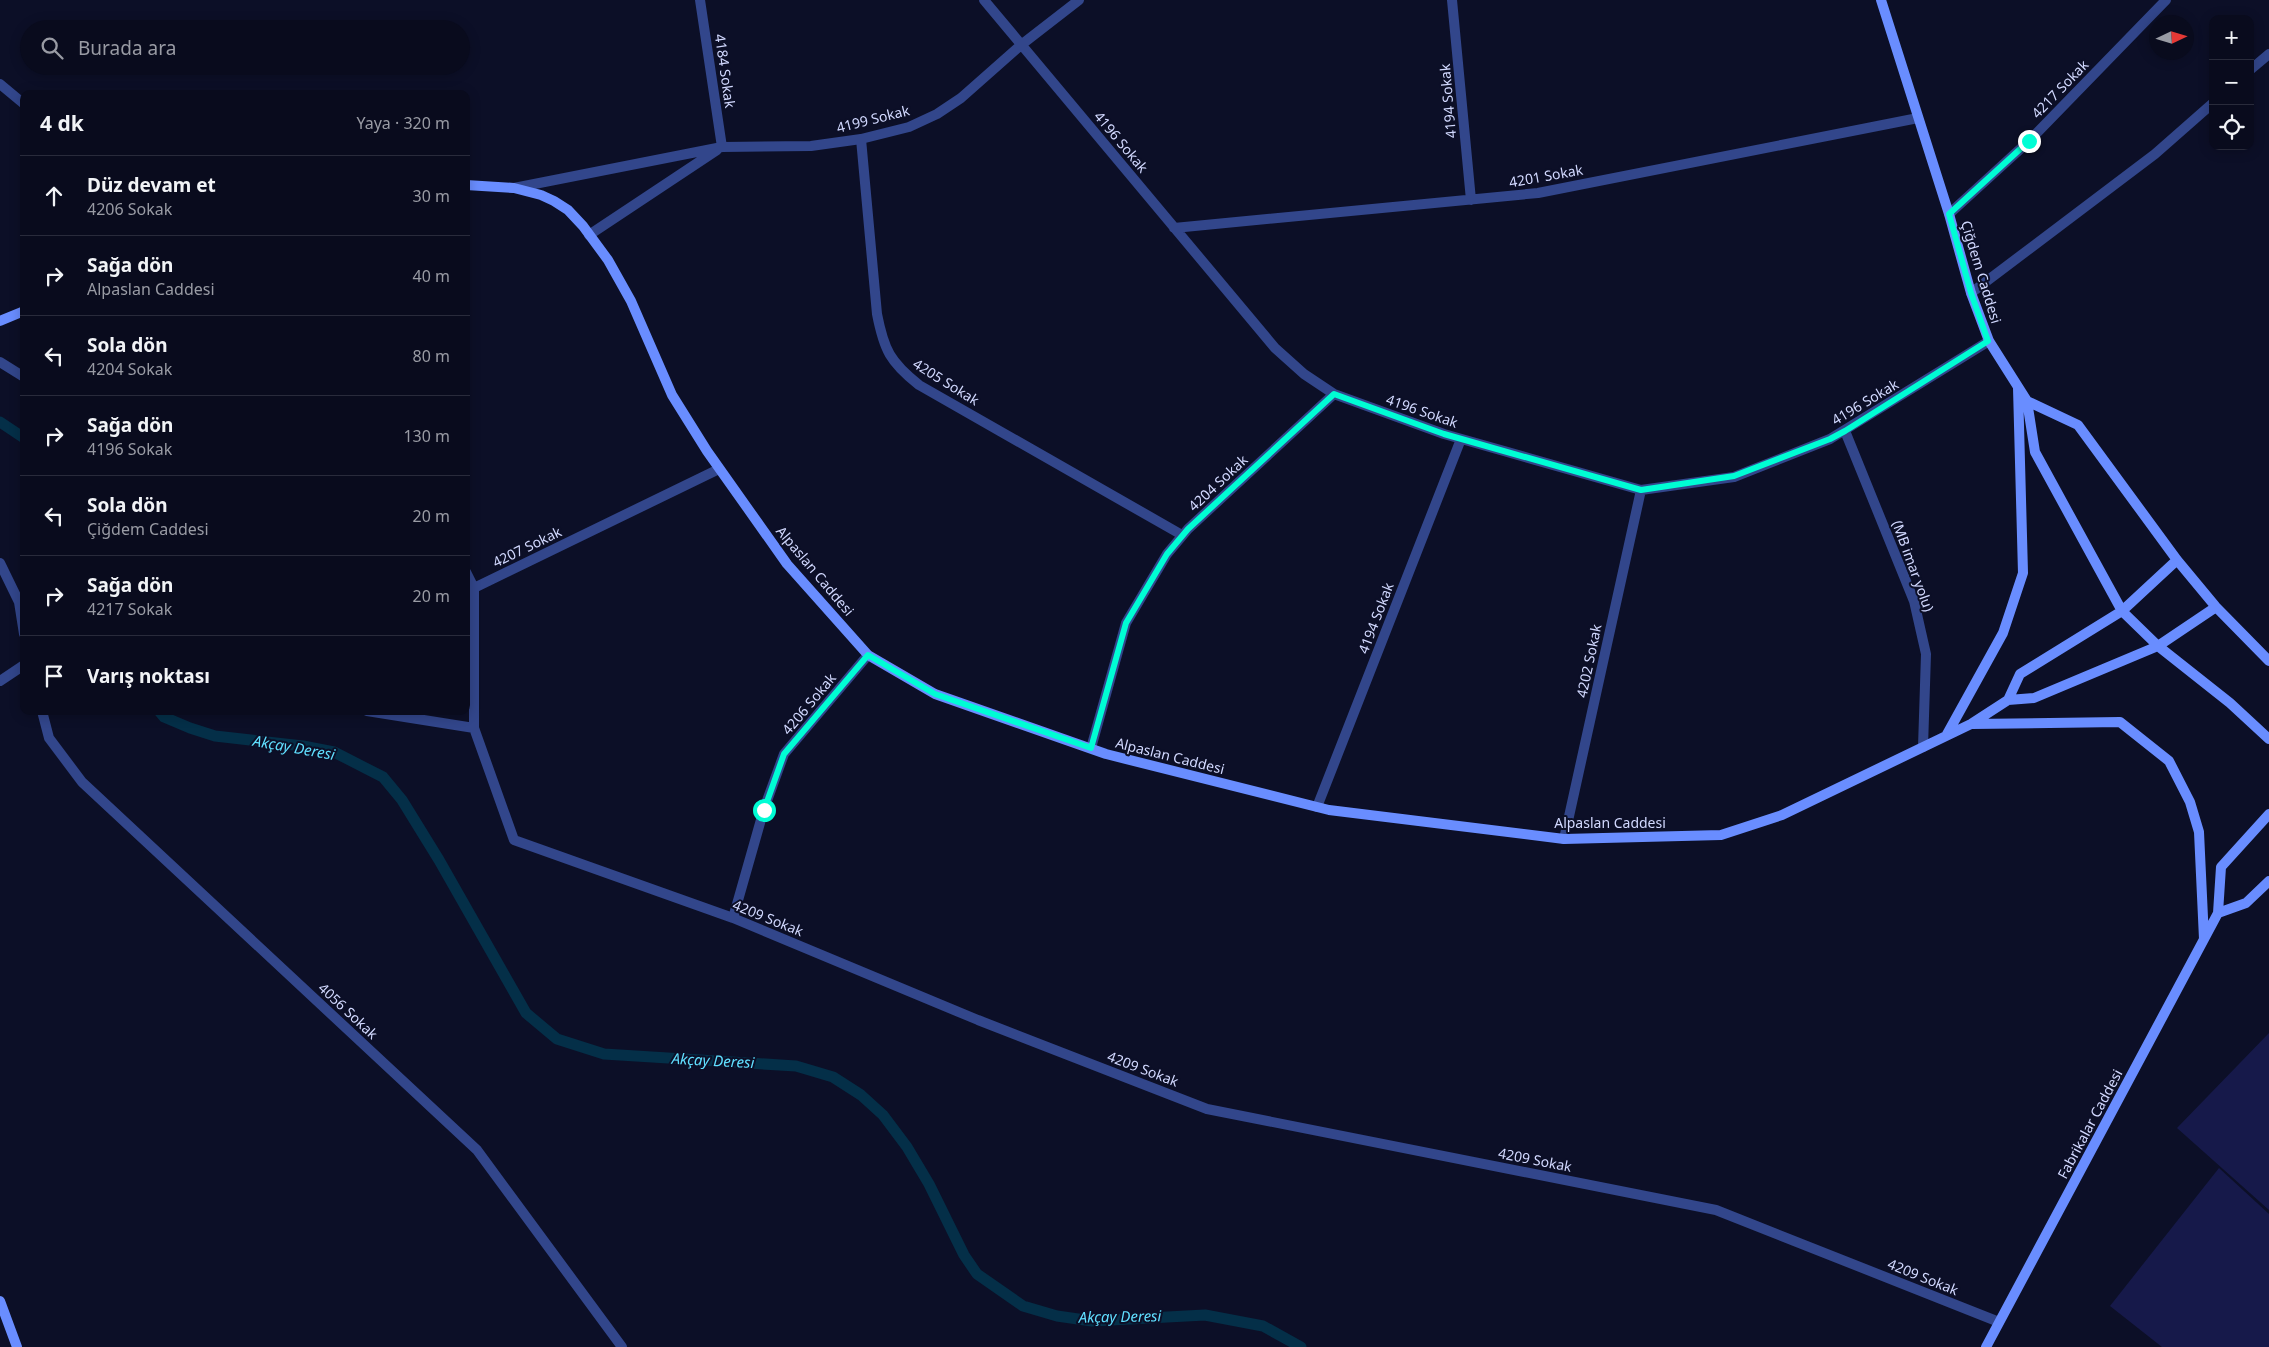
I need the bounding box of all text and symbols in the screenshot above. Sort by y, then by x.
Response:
north arrow [2149,15,2194,60]
map controls [2209,15,2254,150]
button: + [2209,15,2254,60]
search box [20,20,470,75]
street label: 4184 Sokak [711,33,740,110]
icon: search [38,34,66,62]
text: Burada ara [78,35,176,61]
street label: 4217 Sokak [2027,55,2093,122]
button: − [2209,60,2254,105]
street label: 4194 Sokak [1435,63,1460,139]
street label: 4199 Sokak [834,100,912,137]
button: locate [2209,105,2254,150]
street label: 4196 Sokak [1090,107,1153,177]
text: 4 dk [40,109,84,137]
text: Yaya · 320 m [356,112,450,134]
route end [2018,130,2041,153]
street label: 4201 Sokak [1508,160,1585,191]
text: Düz devam et [87,172,216,198]
icon: ahead [40,182,68,210]
text: 30 m [413,185,450,207]
text: 4206 Sokak [87,198,172,220]
street label: Çiğdem Caddesi [1957,218,2006,326]
text: Sağa dön [87,252,173,278]
icon: right [40,262,68,290]
text: 40 m [413,265,450,287]
text: Alpaslan Caddesi [87,278,215,300]
text: Sola dön [87,332,168,358]
icon: left [40,342,68,370]
text: 80 m [413,345,450,367]
street label: 4205 Sokak [910,354,983,410]
text: 4204 Sokak [87,358,172,380]
street label: 4196 Sokak [1828,374,1902,429]
street label: 4196 Sokak [1384,389,1461,432]
text: Sağa dön [87,412,173,438]
icon: right [40,422,68,450]
text: 130 m [403,425,450,447]
text: 4196 Sokak [87,438,172,460]
street label: 4204 Sokak [1184,450,1252,515]
text: Sola dön [87,492,168,518]
icon: left [40,502,68,530]
text: 20 m [413,505,450,527]
text: Çiğdem Caddesi [87,518,209,540]
street label: (MB imar yolu) [1888,518,1939,614]
street label: 4207 Sokak [489,521,565,571]
street label: Alpaslan Caddesi [772,522,859,620]
text: Sağa dön [87,572,173,598]
street label: 4194 Sokak [1353,579,1398,656]
icon: right [40,582,68,610]
text: 20 m [413,585,450,607]
text: 4217 Sokak [87,598,172,620]
street label: 4202 Sokak [1571,622,1606,699]
icon: arrive [40,662,68,690]
text: Varış noktası [87,663,210,689]
street label: 4206 Sokak [777,669,840,738]
water label: Akçay Deresi [251,730,338,764]
street label: Alpaslan Caddesi [1114,733,1227,778]
route start [753,799,776,822]
street label: Alpaslan Caddesi [1554,813,1666,832]
street label: 4209 Sokak [730,895,807,941]
street label: 4056 Sokak [315,978,382,1043]
street label: 4209 Sokak [1105,1046,1182,1091]
water label: Akçay Deresi [670,1048,756,1072]
street label: Fabrikalar Caddesi [2053,1066,2126,1182]
street label: 4209 Sokak [1497,1143,1574,1176]
street label: 4209 Sokak [1885,1254,1962,1300]
water label: Akçay Deresi [1077,1305,1163,1327]

